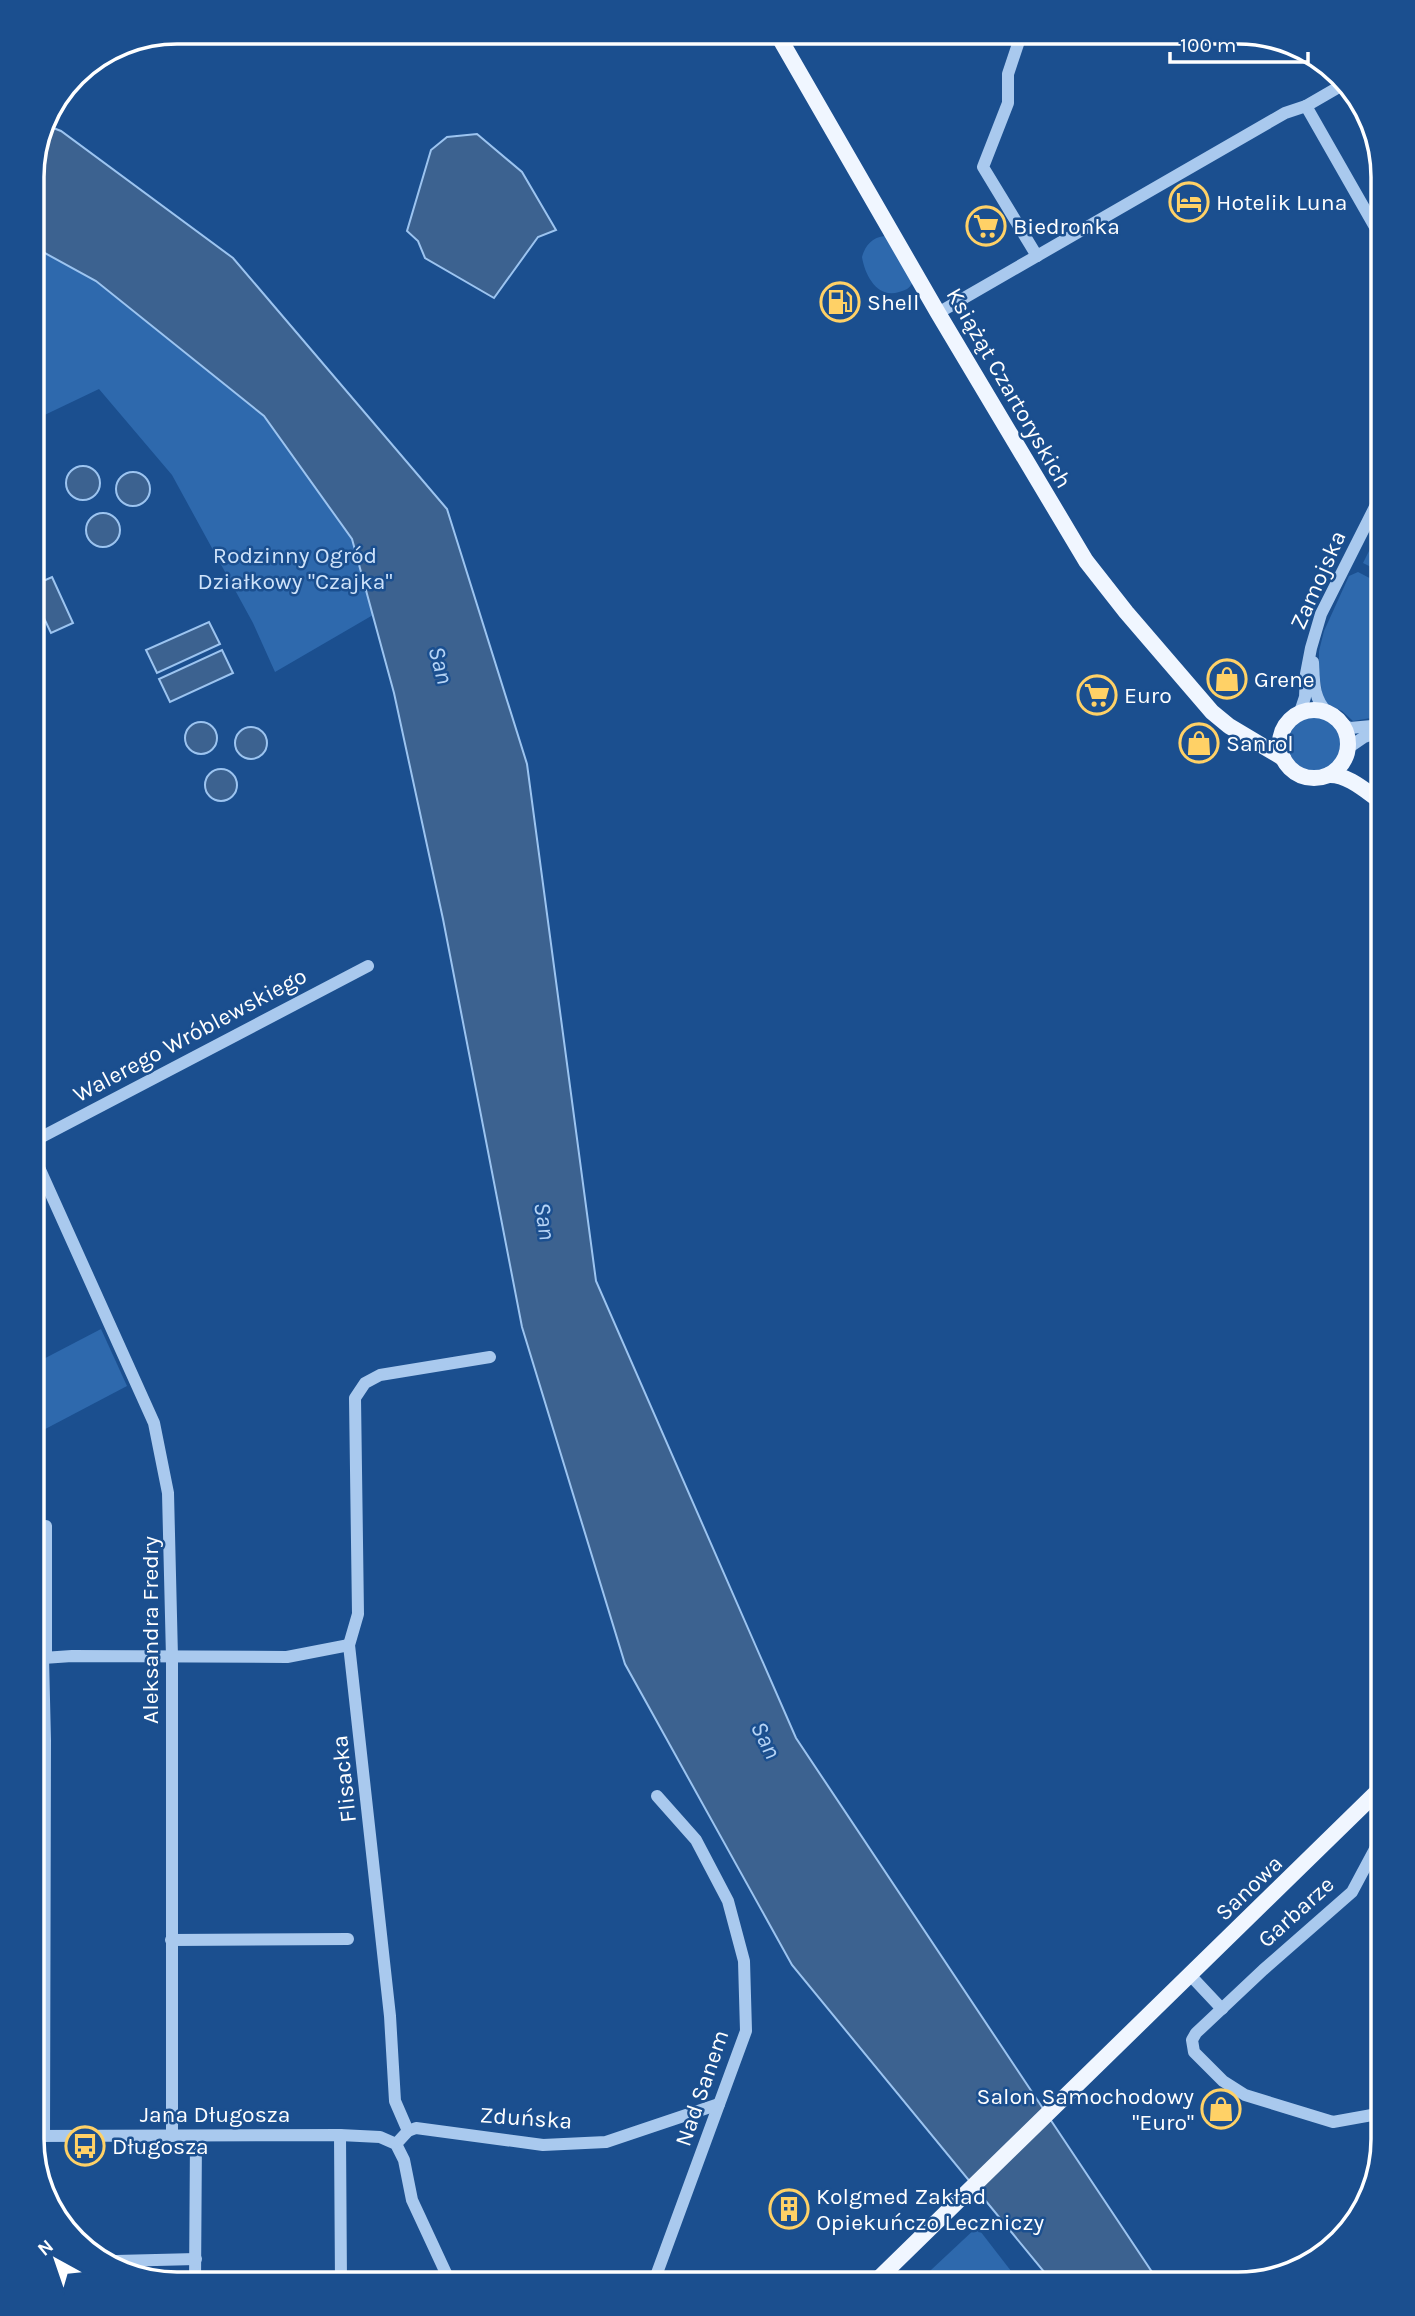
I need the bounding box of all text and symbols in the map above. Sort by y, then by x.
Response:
scale bar [1170,21,1308,65]
text: 100 m [1180,33,1237,57]
hotel icon: Hotelik Luna [1168,181,1210,223]
place label: Hotelik Luna [1216,189,1347,216]
supermarket icon: Biedronka [965,205,1007,247]
place label: Biedronka [1013,213,1120,240]
fuel station icon: Shell [819,281,861,323]
street label: Książąt Czartoryskich [941,283,1077,493]
place label: Shell [867,289,919,316]
street label: Zamojska [1284,526,1352,634]
park label: Rodzinny Ogród Działkowy "Czajka" [198,542,392,595]
water label: San [423,643,459,687]
shop icon: Grene [1206,658,1248,700]
place label: Grene [1254,666,1315,693]
supermarket icon: Euro [1076,674,1118,716]
place label: Euro [1124,682,1172,709]
shop icon: Sanrol [1178,722,1220,764]
place label: Sanrol [1226,730,1294,757]
street label: Walerego Wróblewskiego [69,962,311,1108]
water label: San [528,1200,562,1242]
street label: Aleksandra Fredry [137,1536,164,1724]
water label: San [745,1717,787,1763]
street label: Flisacka [326,1734,362,1824]
street label: Sanowa [1210,1850,1288,1926]
street label: Garbarze [1252,1871,1340,1953]
street label: Nad Sanem [669,2026,735,2150]
place label: Salon Samochodowy "Euro" [977,2083,1194,2136]
shop icon: Salon Samochodowy "Euro" [1200,2088,1242,2130]
street label: Jana Długosza [140,2101,290,2128]
street label: Zduńska [479,2101,573,2135]
bus stop icon: Długosza [64,2125,106,2167]
place label: Długosza [112,2133,209,2160]
place label: Kolgmed Zakład Opiekuńczo Leczniczy [816,2183,1044,2236]
building icon: Kolgmed Zakład Opiekuńczo Leczniczy [768,2188,810,2230]
north arrow [21,2225,91,2295]
text: N [33,2235,58,2261]

